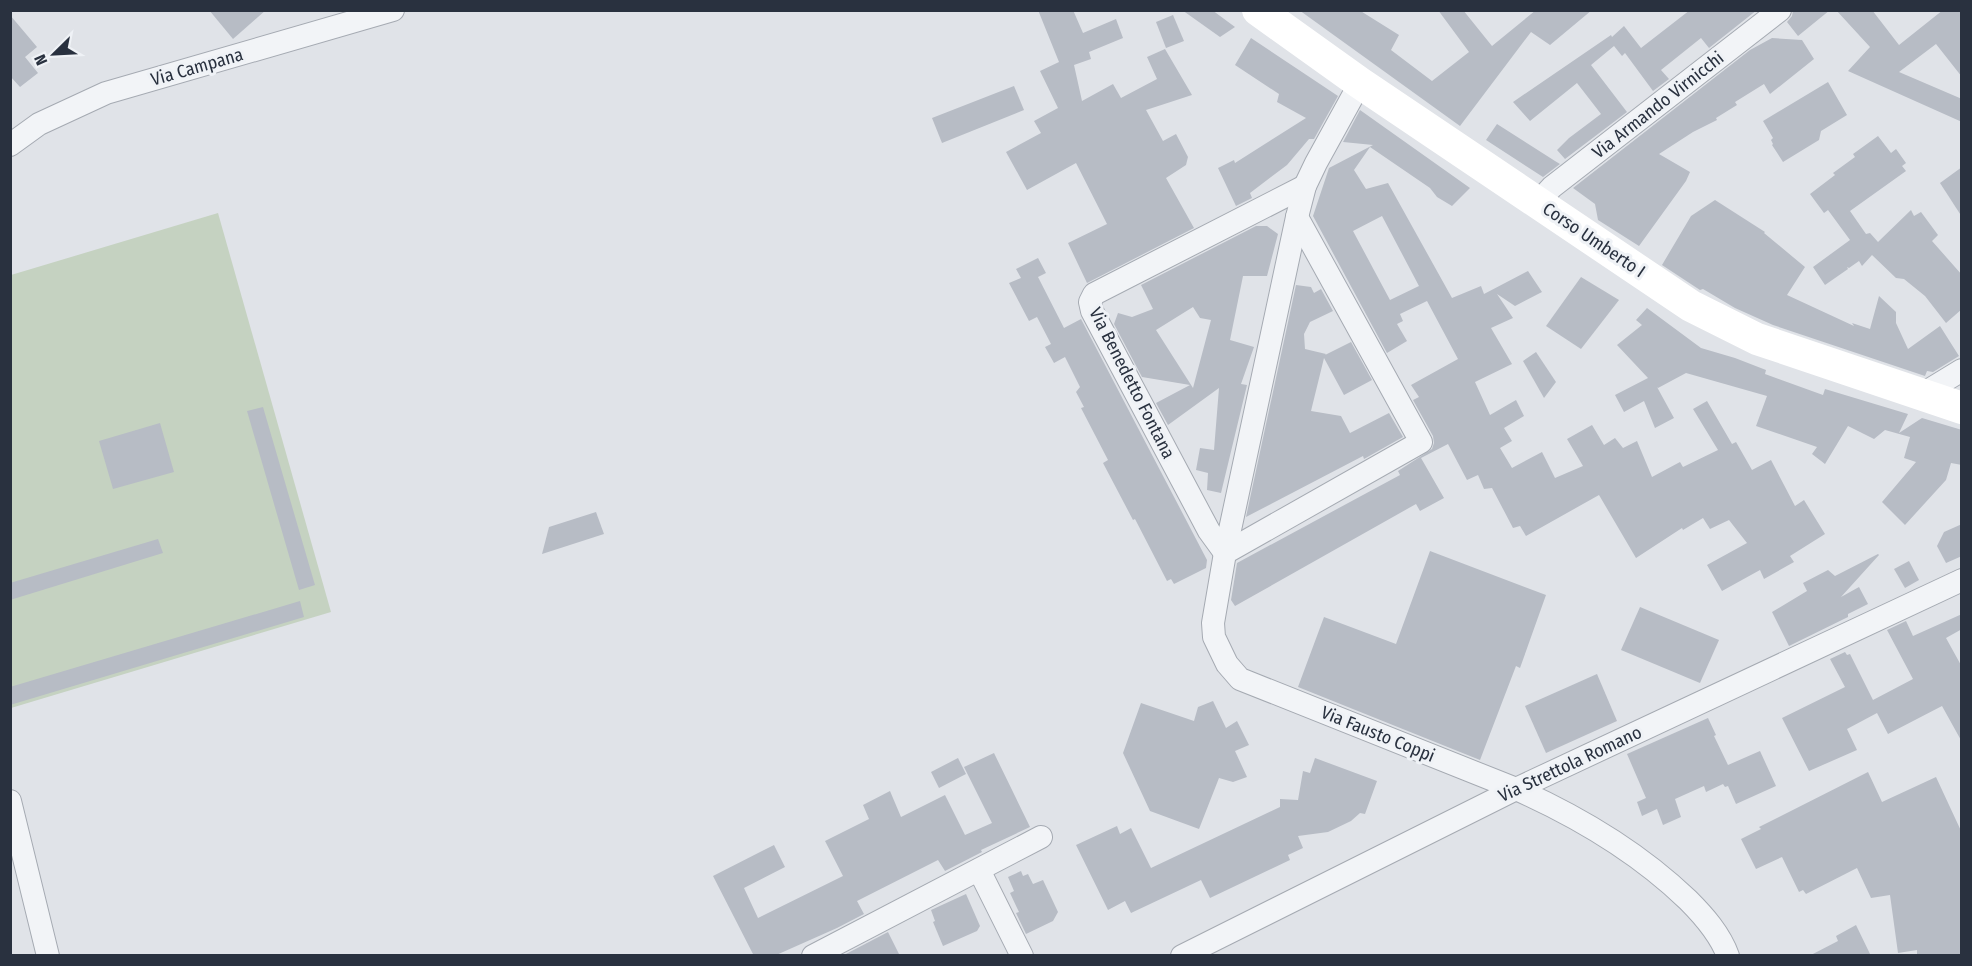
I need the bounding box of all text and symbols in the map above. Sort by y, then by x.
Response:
north arrow [24,24,84,84]
street label: Via Campana [148,43,246,91]
street label: Via Armando Virnicchi [1588,47,1728,163]
text: N [30,52,51,68]
street label: Corso Umberto I [1539,198,1649,282]
street label: Via Benedetto Fontana [1084,304,1180,462]
street label: Via Fausto Coppi [1318,701,1438,767]
street label: Via Strettola Romano [1495,721,1645,807]

